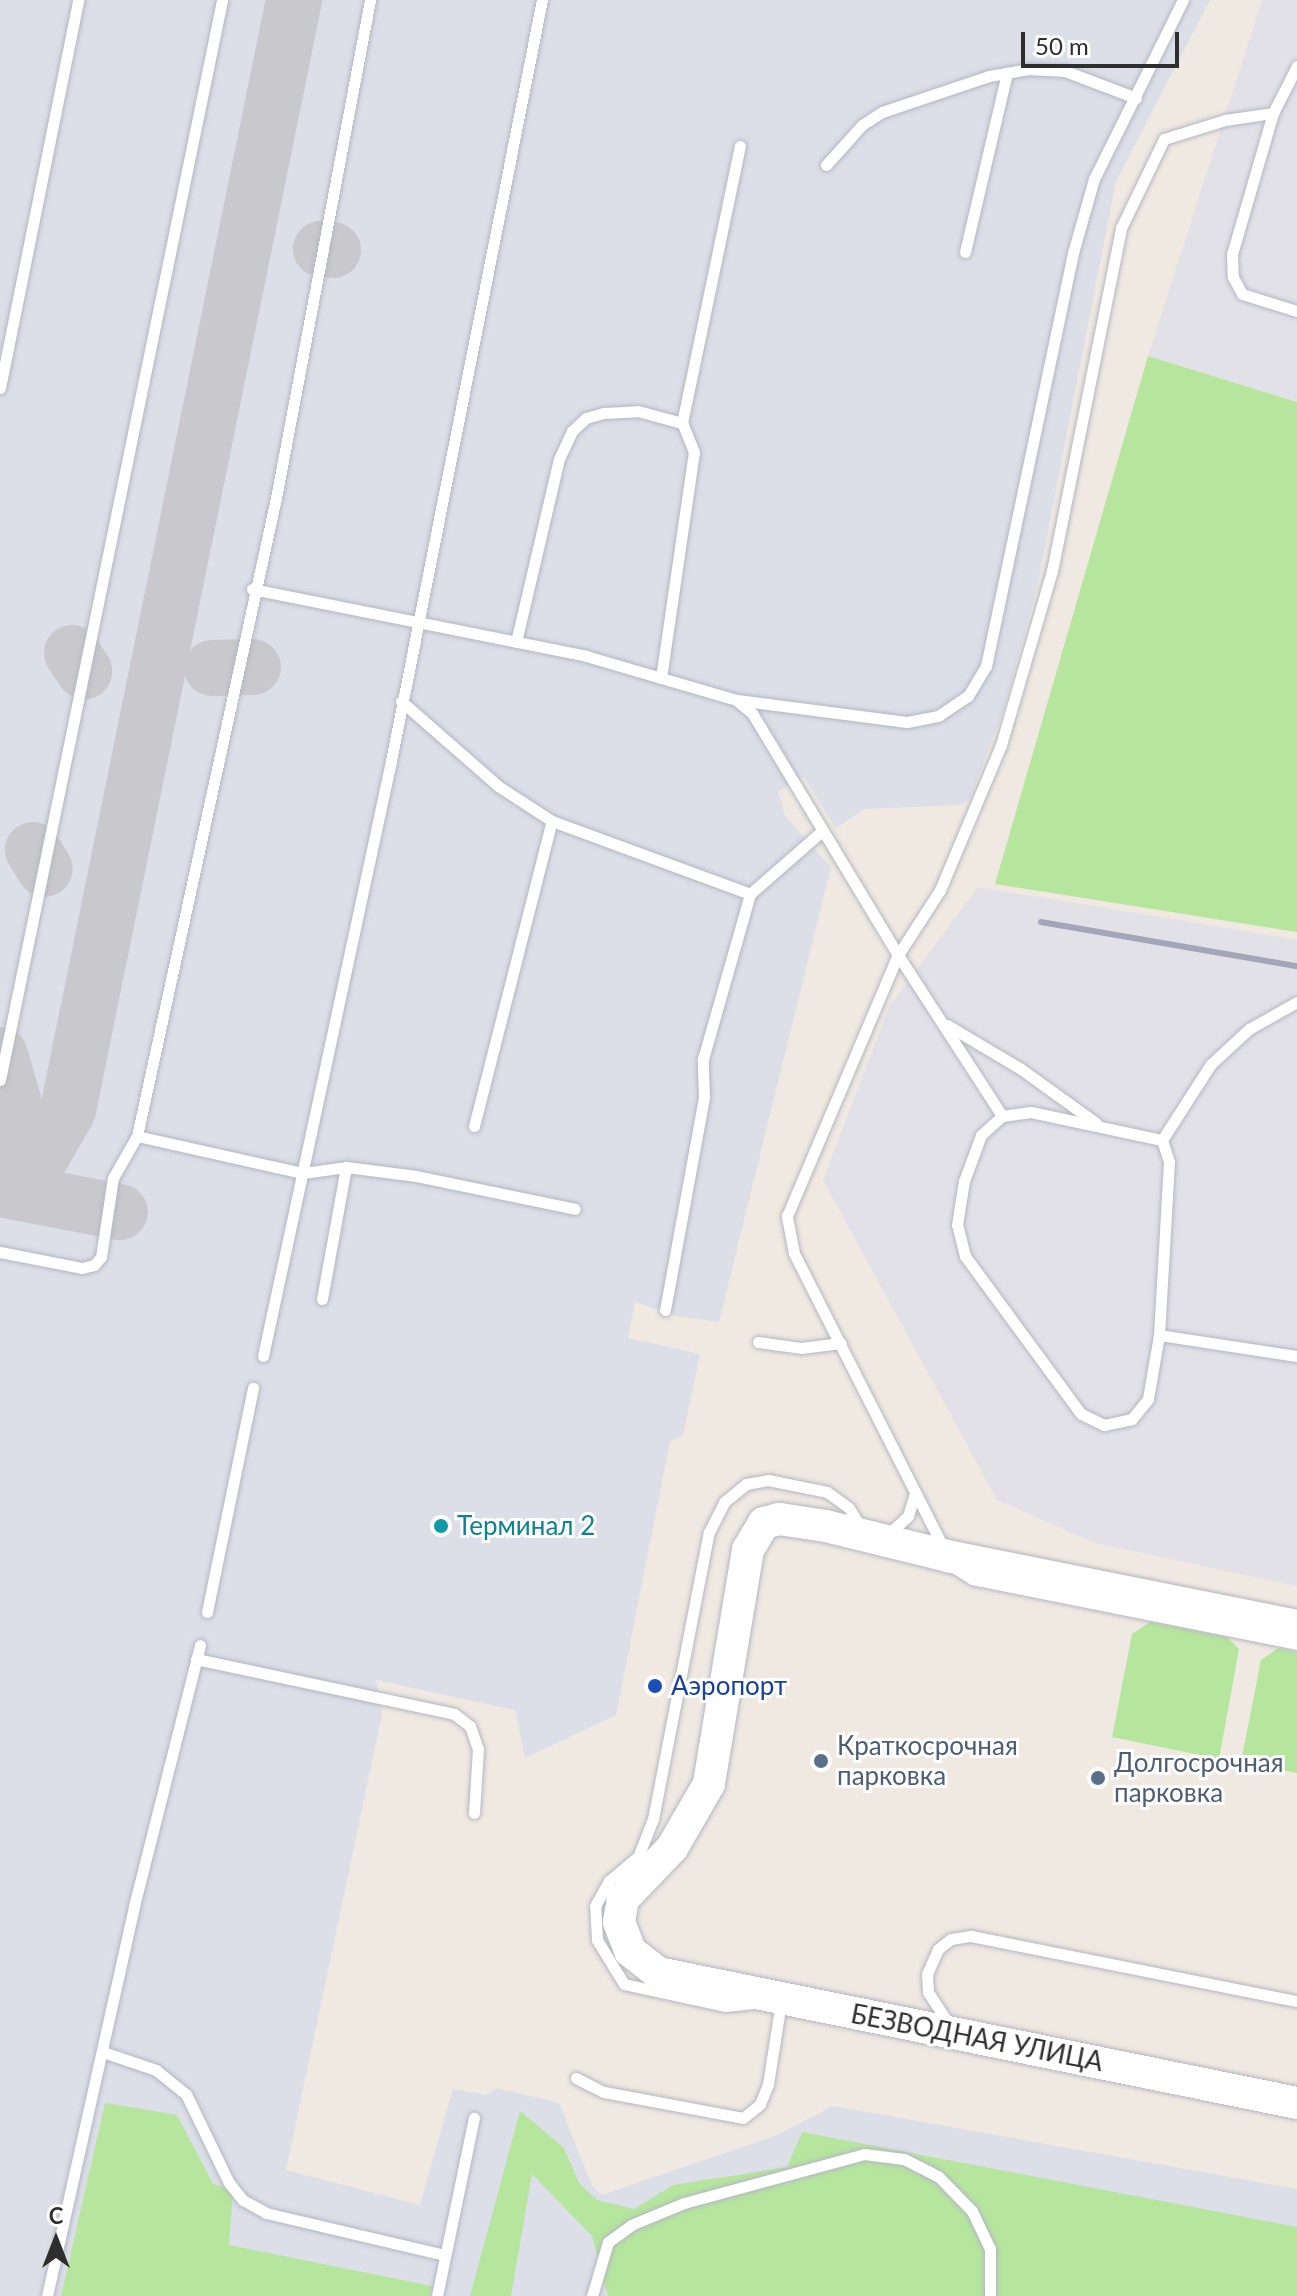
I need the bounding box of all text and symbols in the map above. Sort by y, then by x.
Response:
scale bar [1025,16,1183,66]
text: 50 m [1035,31,1089,60]
place label: Терминал 2 [457,1510,595,1542]
marker: Терминал 2 [432,1517,450,1535]
place label: Аэропорт [671,1670,787,1702]
marker: Аэропорт [646,1677,664,1695]
place label: Краткосрочная парковка [837,1730,1018,1792]
place label: Долгосрочная парковка [1114,1747,1284,1808]
marker: Краткосрочная парковка [812,1752,830,1770]
marker: Долгосрочная парковка [1089,1769,1107,1787]
street label: БЕЗВОДНАЯ УЛИЦА [848,1998,1106,2078]
north arrow [16,2200,96,2280]
text: С [49,2202,63,2229]

